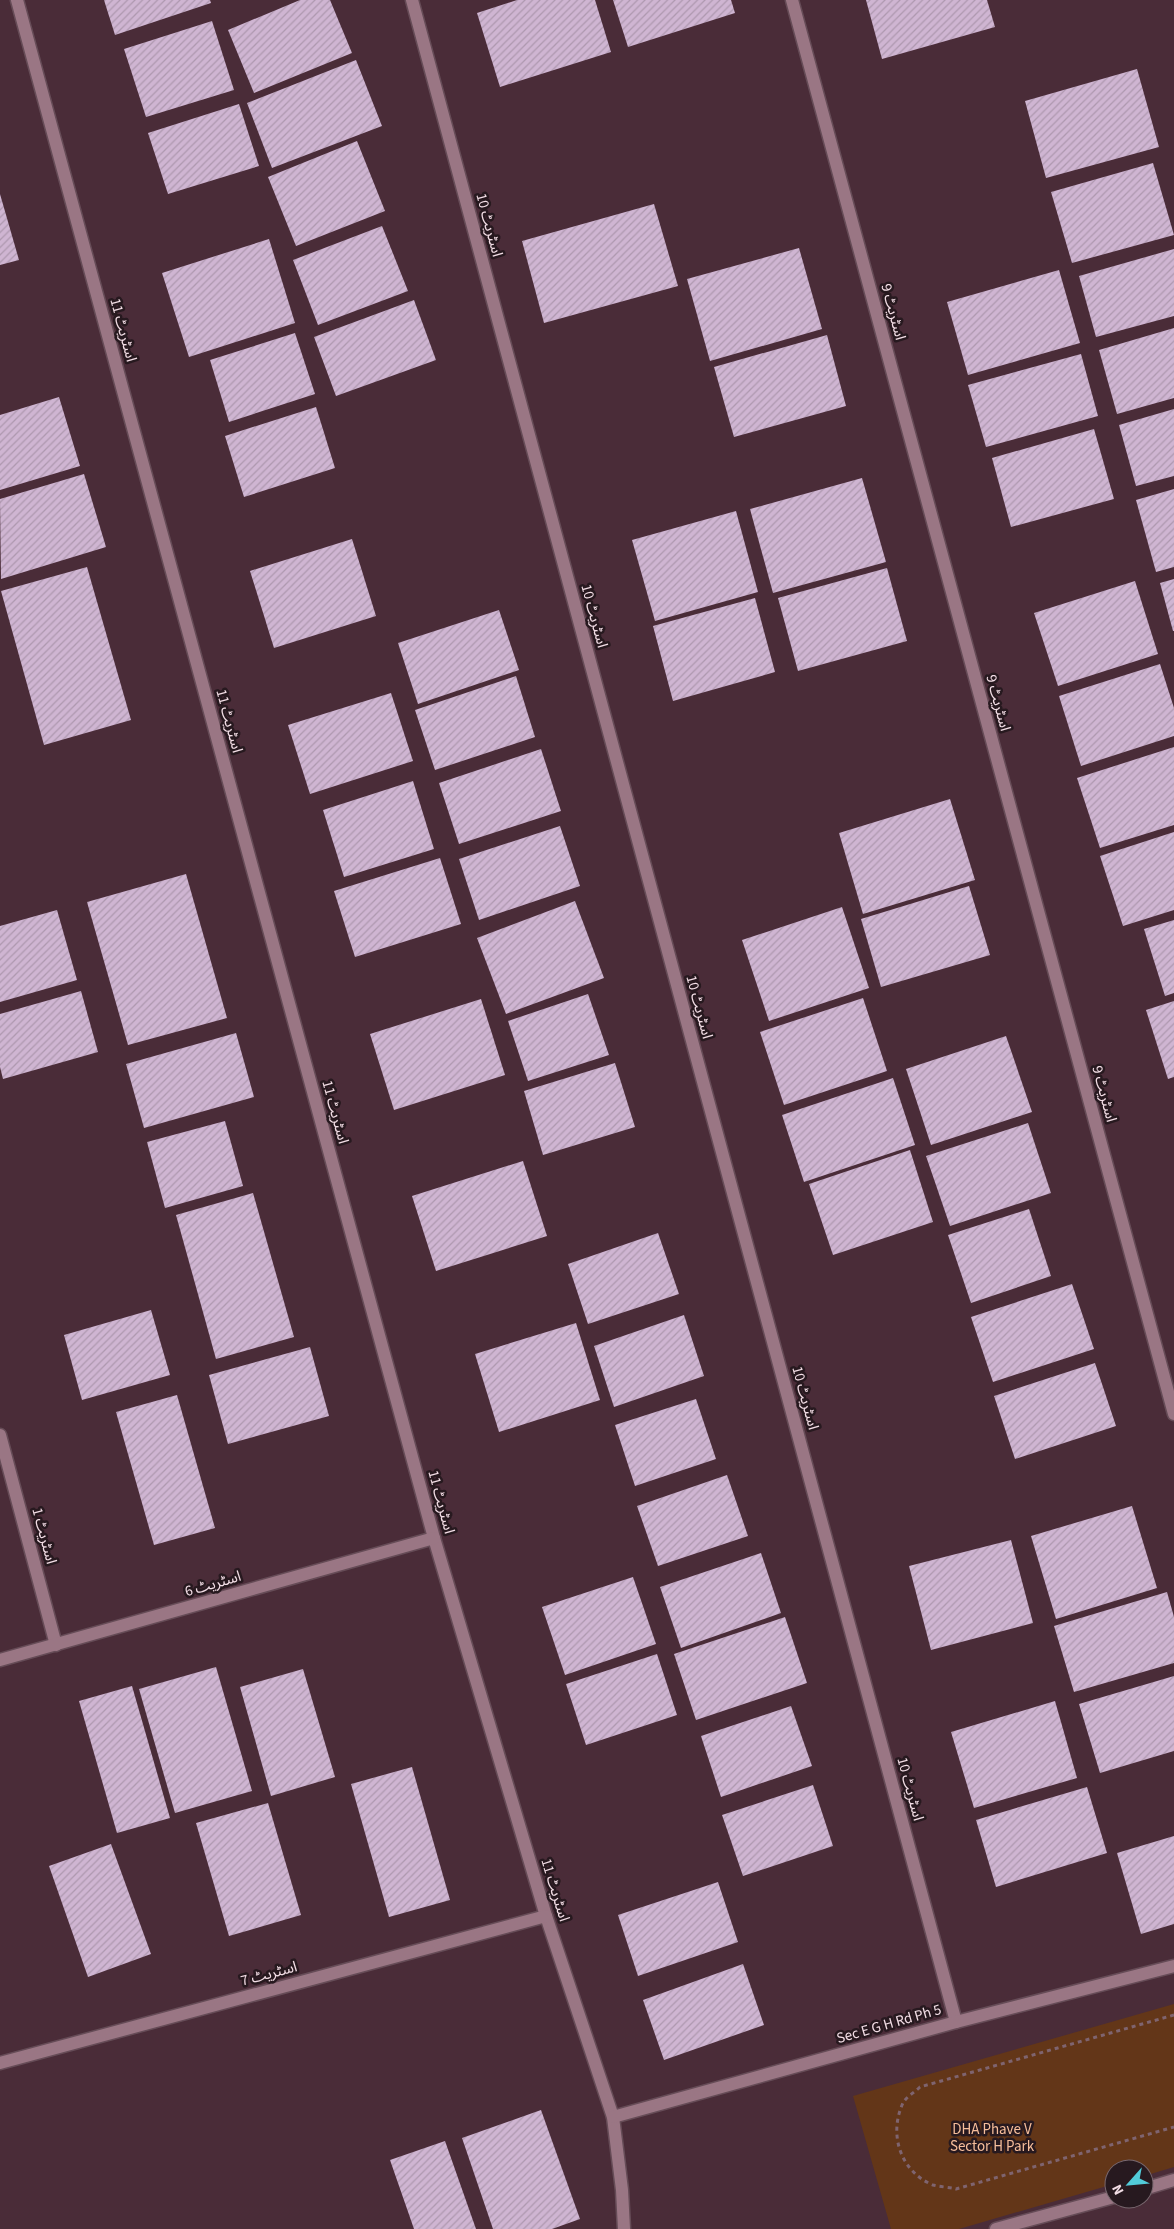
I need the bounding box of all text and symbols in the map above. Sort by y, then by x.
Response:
street label: اسٹریٹ 10 [470,191,508,259]
street label: اسٹریٹ 9 [875,281,911,343]
street label: اسٹریٹ 11 [104,296,142,364]
street label: اسٹریٹ 10 [575,582,613,650]
street label: اسٹریٹ 9 [980,672,1016,734]
street label: اسٹریٹ 11 [210,687,248,755]
street label: اسٹریٹ 10 [680,973,718,1041]
street label: اسٹریٹ 9 [1086,1063,1122,1125]
street label: اسٹریٹ 11 [316,1078,354,1146]
street label: اسٹریٹ 10 [786,1364,824,1432]
street label: اسٹریٹ 11 [422,1468,460,1536]
street label: اسٹریٹ 1 [26,1505,62,1567]
street label: اسٹریٹ 6 [182,1566,244,1602]
street label: اسٹریٹ 10 [891,1755,929,1823]
street label: اسٹریٹ 11 [535,1856,575,1924]
street label: اسٹریٹ 7 [238,1956,300,1992]
street label: Sec E G H Rd Ph 5 [834,1999,944,2049]
park label: DHA Phave V Sector H Park [950,2119,1035,2157]
north arrow [1104,2159,1154,2209]
text: N [1107,2181,1129,2198]

